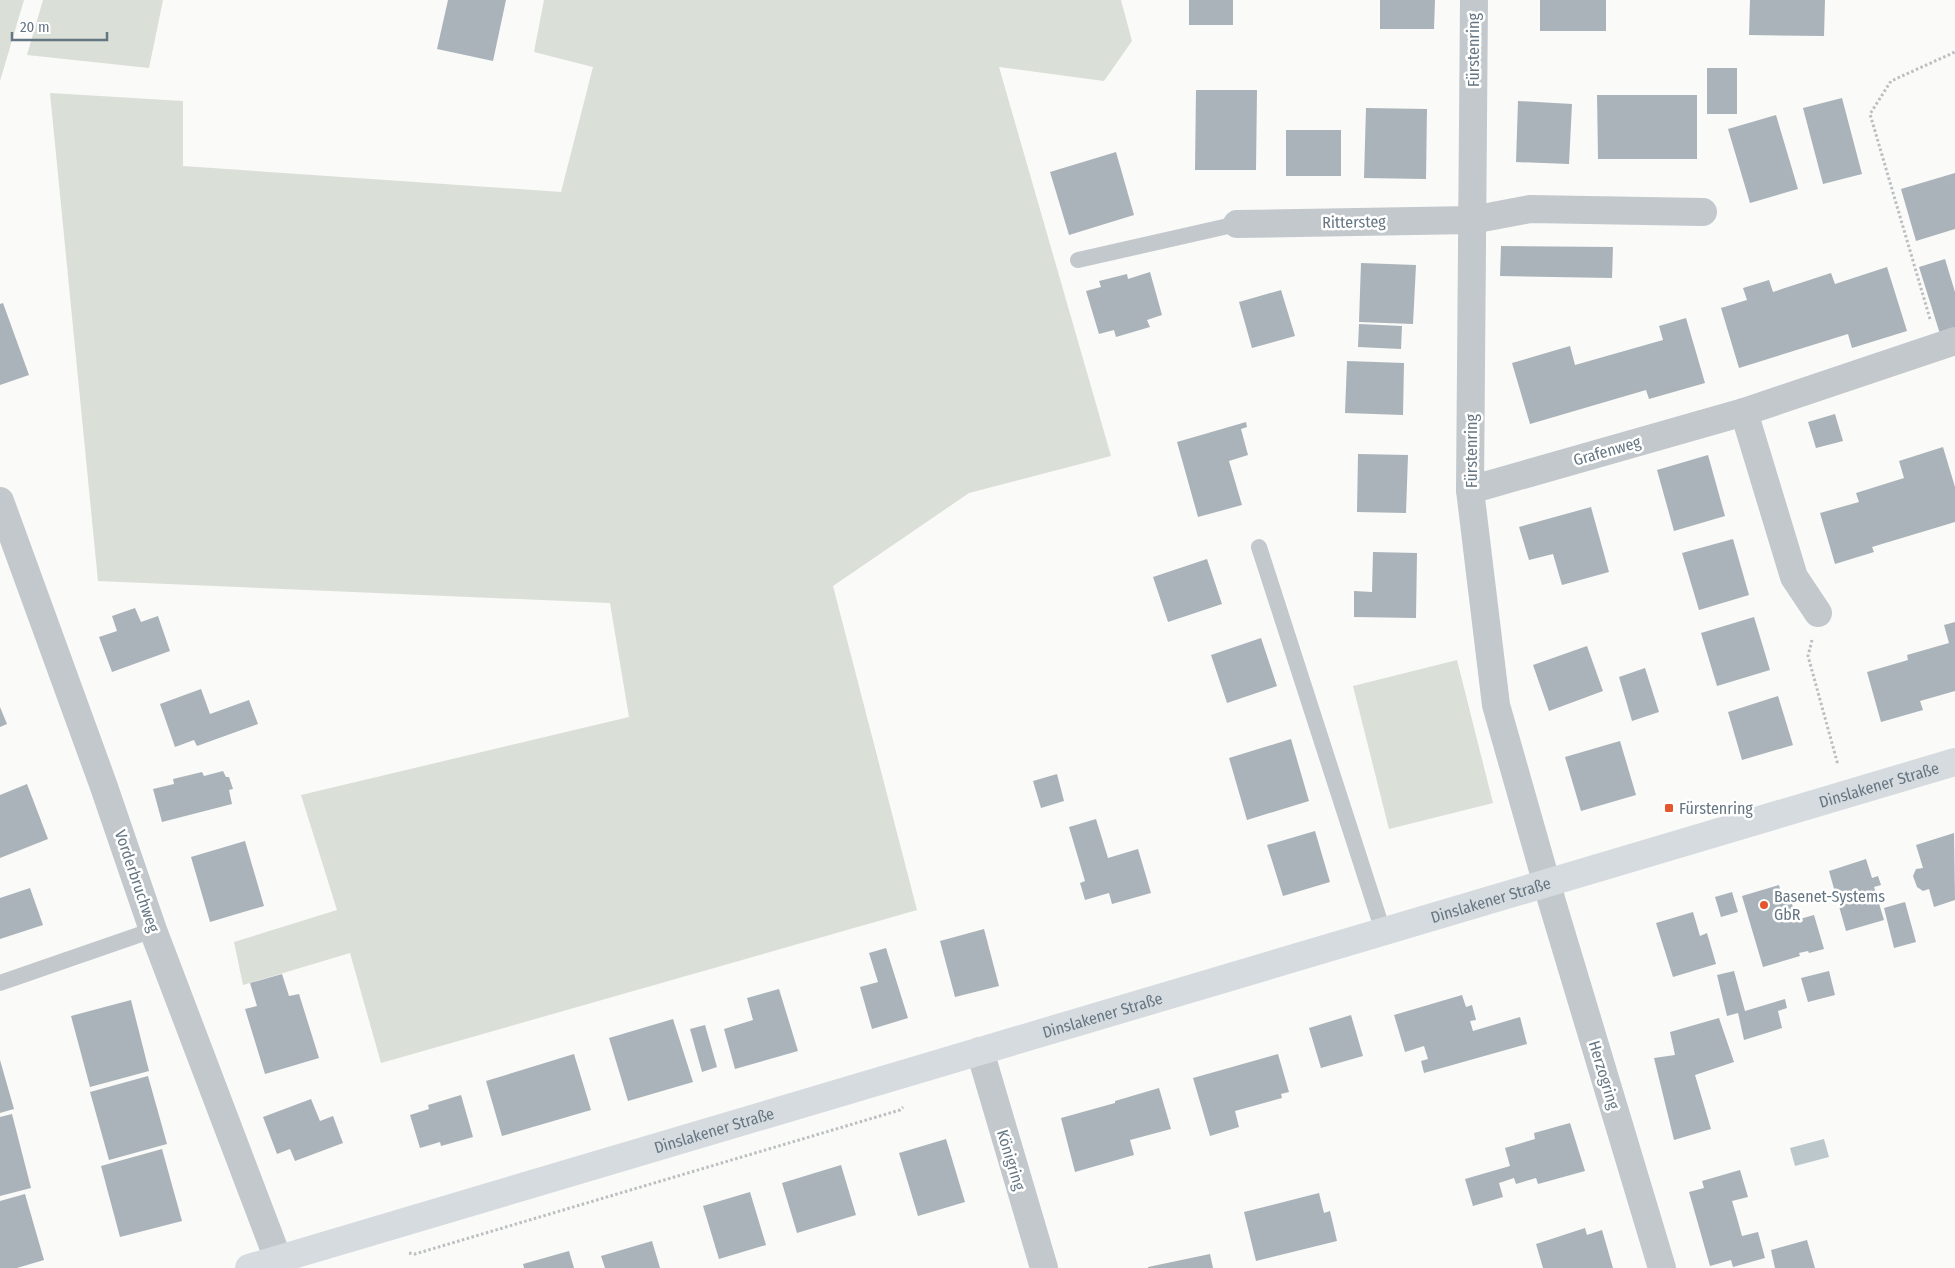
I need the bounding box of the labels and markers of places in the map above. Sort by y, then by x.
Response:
place label: Fürstenring [1679,799,1753,818]
marker: Fürstenring [1663,802,1675,814]
place label: Basenet-Systems GbR [1774,887,1885,924]
marker: Basenet-Systems GbR [1758,899,1770,911]

